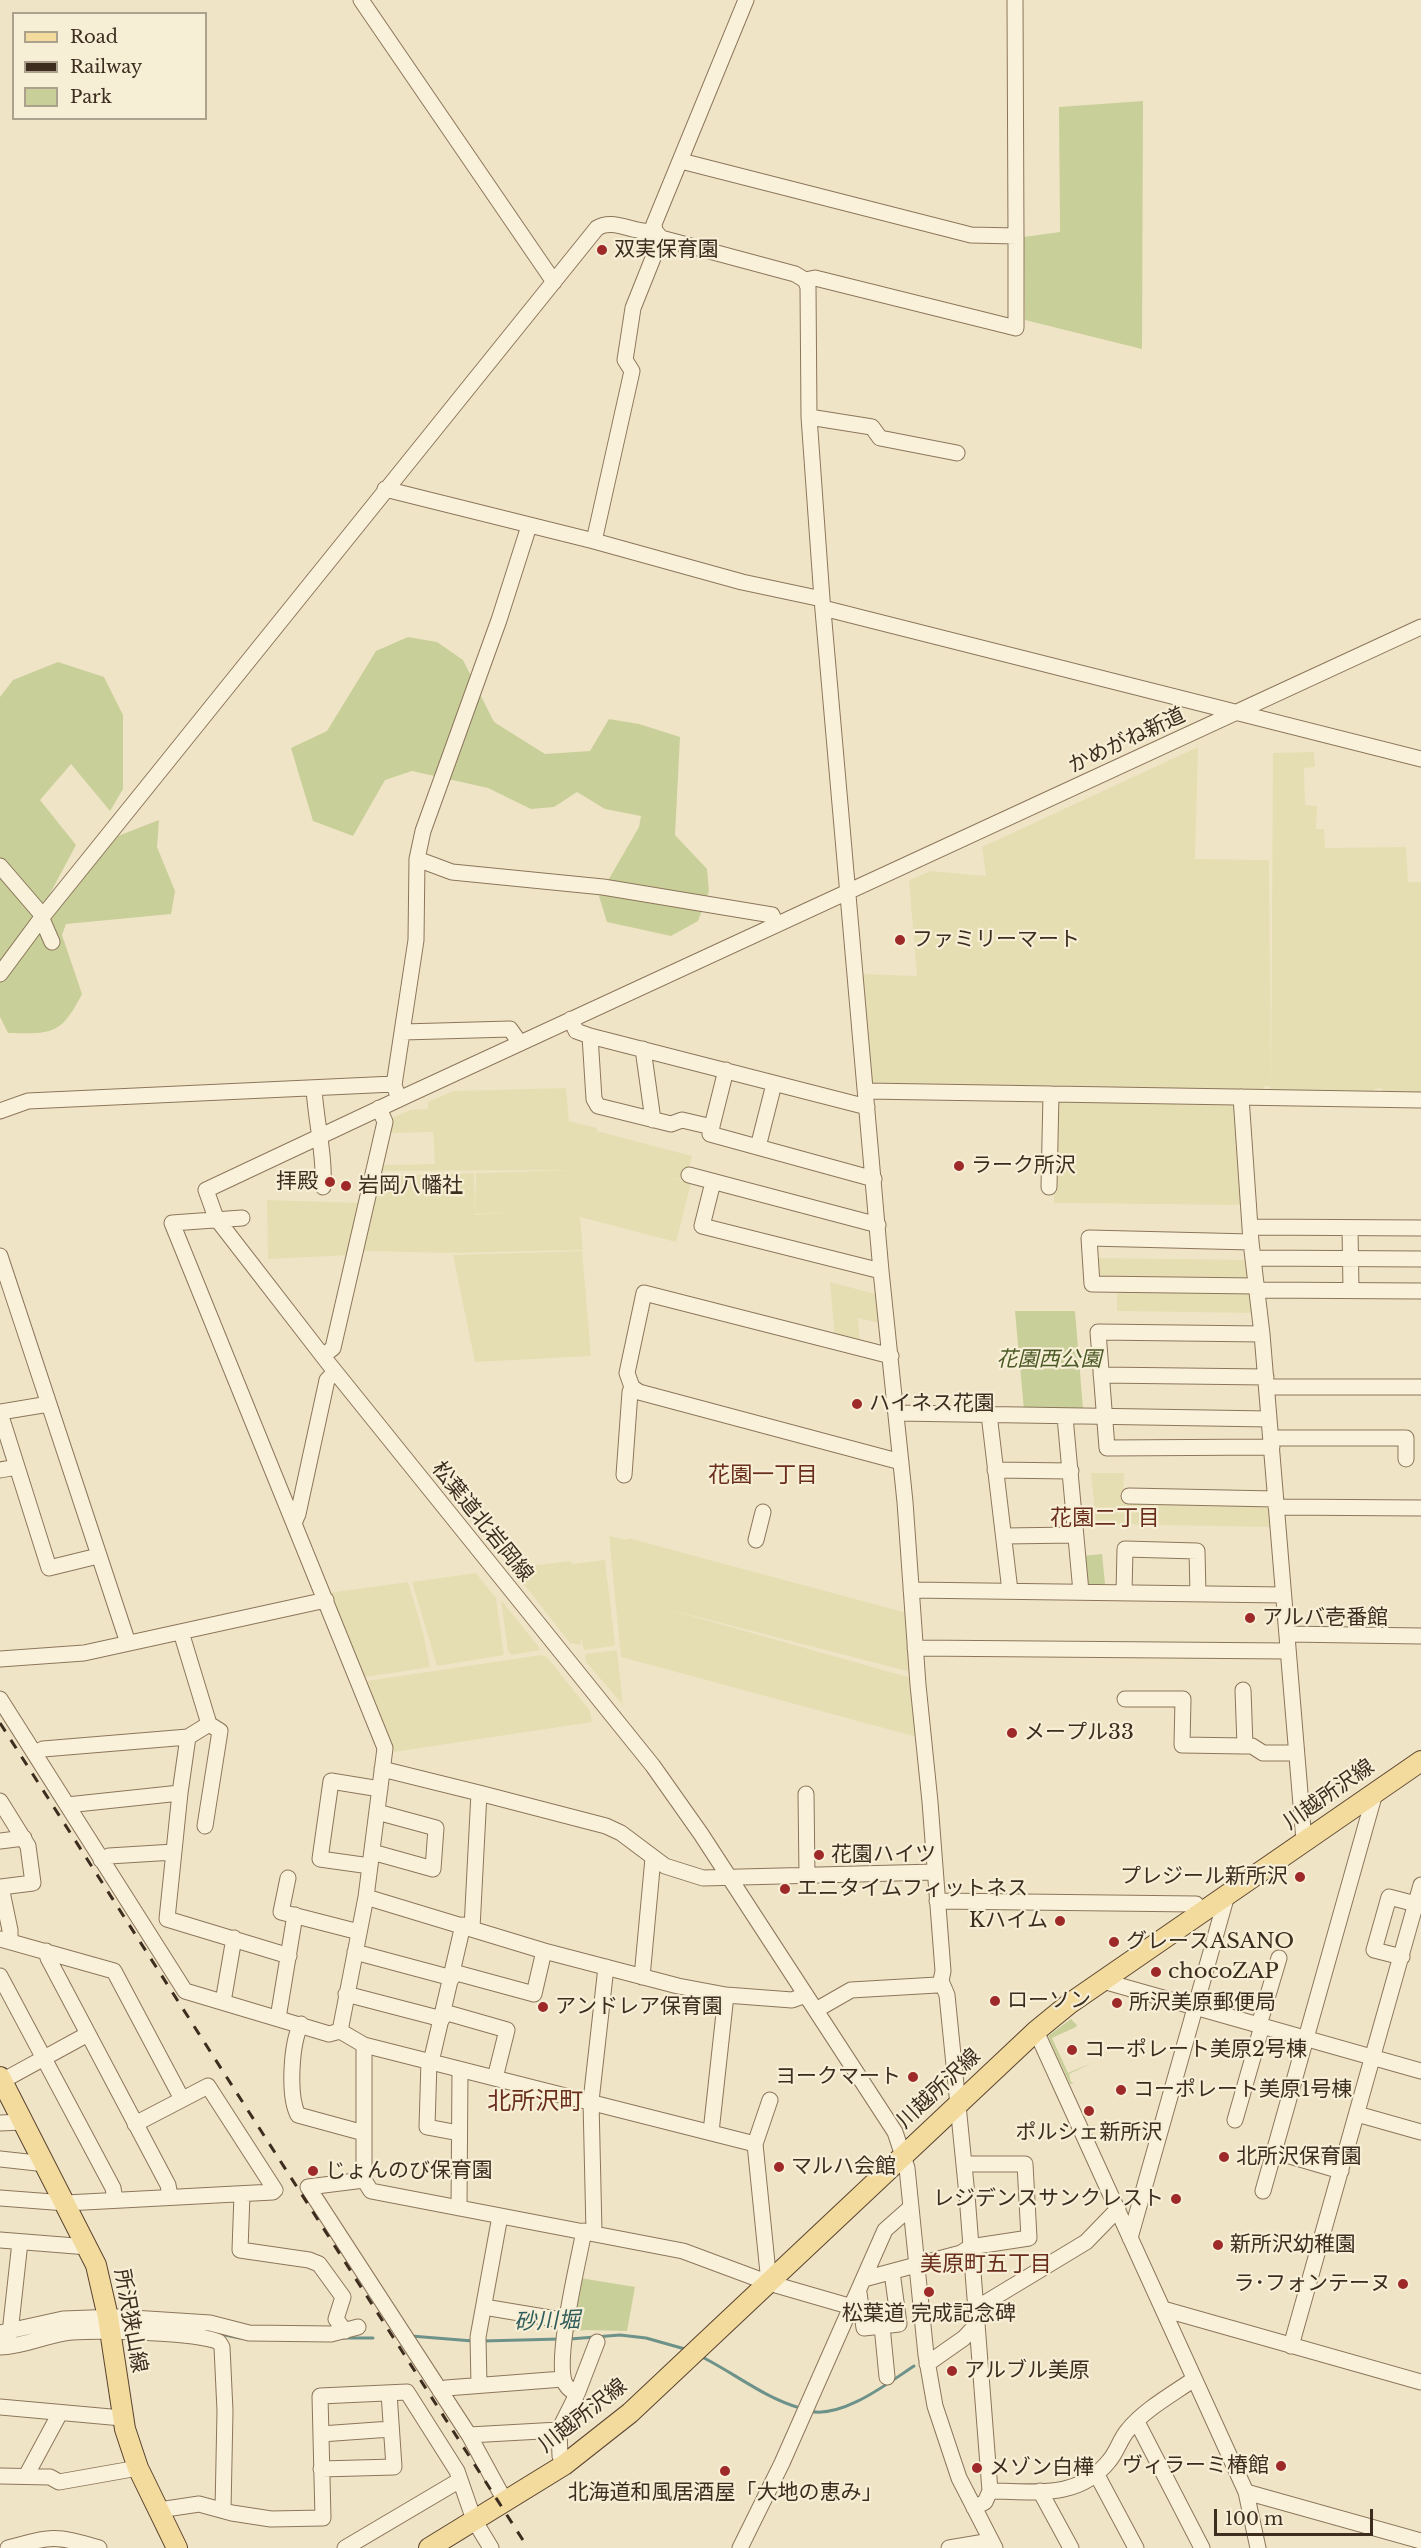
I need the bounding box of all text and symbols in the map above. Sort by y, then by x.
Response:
legend [12,12,207,120]
text: Road [70,26,118,48]
text: Railway [70,56,142,78]
text: Park [70,86,112,108]
place label: 双実保育園 [614,237,719,263]
marker: 双実保育園 [595,243,609,257]
street label: かめがね新道 [1065,703,1189,779]
place label: ファミリーマート [912,927,1080,953]
marker: ファミリーマート [893,933,907,947]
place label: ラーク所沢 [971,1153,1076,1179]
marker: ラーク所沢 [952,1159,966,1173]
place label: 拝殿 [276,1169,318,1195]
place label: 岩岡八幡社 [358,1173,463,1199]
marker: 拝殿 [323,1175,337,1189]
marker: 岩岡八幡社 [339,1179,353,1193]
park label: 花園西公園 [997,1347,1101,1373]
place label: ハイネス花園 [869,1391,995,1417]
marker: ハイネス花園 [850,1397,864,1411]
street label: 松葉道北岩岡線 [426,1457,538,1587]
district label: 花園一丁目 [708,1463,818,1489]
district label: 花園二丁目 [1050,1506,1160,1532]
place label: アルバ壱番館 [1262,1605,1388,1631]
marker: アルバ壱番館 [1243,1611,1257,1625]
place label: メープル33 [1024,1720,1134,1746]
marker: メープル33 [1005,1726,1019,1740]
street label: 川越所沢線 [1279,1755,1379,1835]
place label: 花園ハイツ [831,1842,936,1868]
marker: 花園ハイツ [812,1848,826,1862]
place label: プレジール新所沢 [1120,1864,1288,1890]
marker: プレジール新所沢 [1293,1870,1307,1884]
place label: エニタイムフィットネス [797,1876,1028,1902]
marker: エニタイムフィットネス [778,1882,792,1896]
place label: Kハイム [969,1908,1048,1934]
marker: Kハイム [1053,1914,1067,1928]
place label: グレースASANO [1126,1929,1294,1955]
marker: グレースASANO [1107,1935,1121,1949]
place label: chocoZAP [1168,1959,1279,1985]
marker: chocoZAP [1149,1965,1163,1979]
place label: ローソン [1007,1988,1091,2014]
place label: 所沢美原郵便局 [1129,1990,1276,2016]
place label: アンドレア保育園 [555,1994,723,2020]
marker: ローソン [988,1994,1002,2008]
marker: 所沢美原郵便局 [1110,1996,1124,2010]
marker: アンドレア保育園 [536,2000,550,2014]
place label: コーポレート美原2号棟 [1084,2037,1307,2063]
marker: コーポレート美原2号棟 [1065,2043,1079,2057]
street label: 川越所沢線 [892,2044,986,2134]
place label: ヨークマート [775,2064,901,2090]
marker: ヨークマート [906,2070,920,2084]
place label: コーポレート美原1号棟 [1133,2077,1352,2103]
marker: コーポレート美原1号棟 [1114,2083,1128,2097]
district label: 北所沢町 [487,2088,583,2116]
marker: ポルシェ新所沢 [1082,2104,1096,2118]
place label: ポルシェ新所沢 [1016,2120,1162,2146]
place label: 北所沢保育園 [1236,2144,1362,2170]
marker: 北所沢保育園 [1217,2150,1231,2164]
place label: マルハ会館 [791,2154,896,2180]
place label: じょんのび保育園 [325,2158,493,2184]
marker: マルハ会館 [772,2160,786,2174]
marker: じょんのび保育園 [306,2164,320,2178]
place label: レジデンスサンクレスト [933,2186,1164,2212]
marker: レジデンスサンクレスト [1169,2192,1183,2206]
place label: 新所沢幼稚園 [1230,2232,1356,2258]
marker: 新所沢幼稚園 [1211,2238,1225,2252]
district label: 美原町五丁目 [920,2252,1052,2278]
street label: 所沢狭山線 [108,2267,152,2375]
place label: ラ･フォンテーヌ [1234,2271,1391,2297]
marker: ラ･フォンテーヌ [1396,2277,1410,2291]
marker: 松葉道 完成記念碑 [922,2285,936,2299]
place label: 松葉道 完成記念碑 [842,2301,1016,2327]
water label: 砂川堀 [514,2308,580,2336]
place label: アルブル美原 [964,2358,1090,2384]
marker: アルブル美原 [945,2364,959,2378]
street label: 川越所沢線 [534,2374,632,2458]
place label: ヴィラーミ椿館 [1122,2453,1269,2479]
place label: メゾン白樺 [989,2455,1094,2481]
marker: ヴィラーミ椿館 [1274,2459,1288,2473]
marker: メゾン白樺 [970,2461,984,2475]
marker: 北海道和風居酒屋「大地の恵み」 [718,2464,732,2478]
place label: 北海道和風居酒屋「大地の恵み」 [568,2480,882,2506]
scale bar [1217,2497,1376,2535]
text: 100 m [1225,2508,1283,2530]

